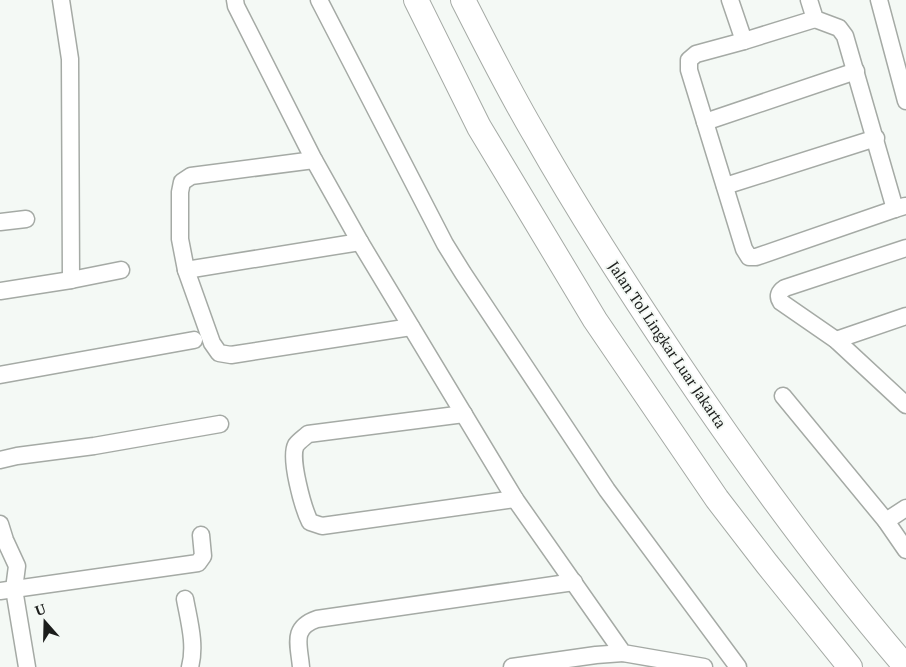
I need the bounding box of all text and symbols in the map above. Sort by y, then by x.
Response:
street label: Jalan Tol Lingkar Luar Jakarta [604,257,731,432]
north arrow [20,597,70,647]
text: U [32,599,48,620]

